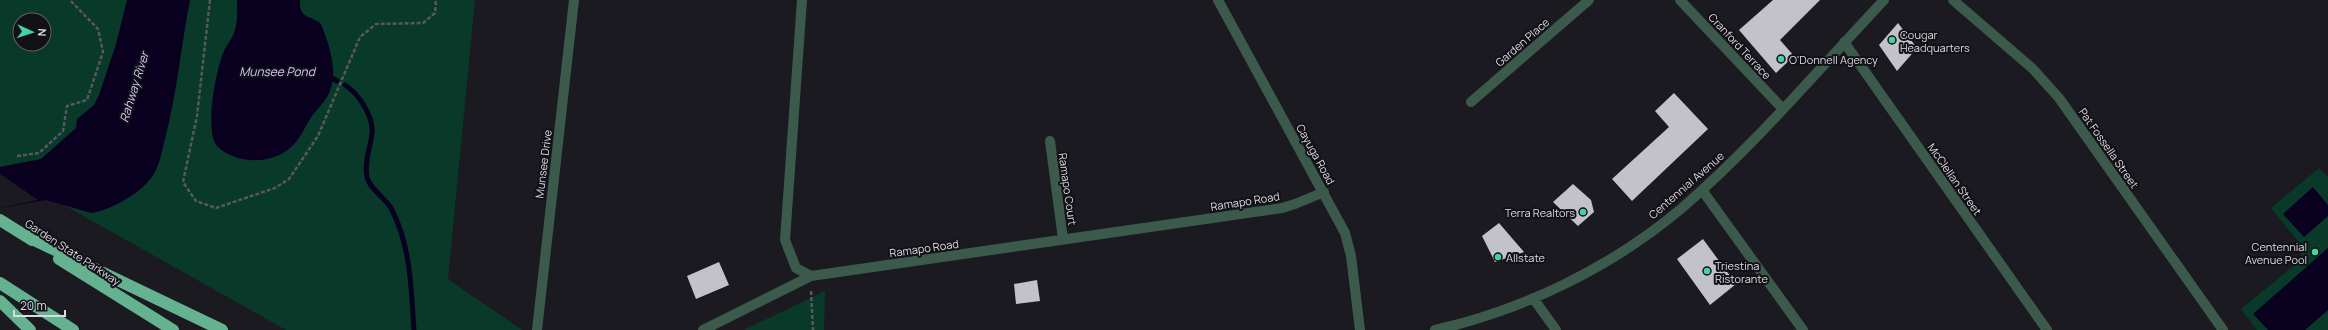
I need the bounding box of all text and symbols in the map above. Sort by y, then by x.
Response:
street label: Cranford Terrace [1705,10,1775,83]
north arrow [12,12,52,52]
street label: Garden Place [1492,14,1553,70]
place label: Cougar Headquarters [1900,27,1970,55]
text: N [35,28,50,37]
marker: Cougar Headquarters [1887,35,1897,45]
water label: Rahway River [115,48,153,124]
place label: O'Donnell Agency [1789,52,1878,67]
marker: O'Donnell Agency [1776,54,1786,64]
water label: Munsee Pond [239,63,317,80]
street label: Pat Fossella Street [2076,105,2142,191]
street label: Cayuga Road [1293,121,1339,187]
street label: Munsee Drive [531,128,555,199]
street label: McClellan Street [1925,140,1985,218]
street label: Centennial Avenue [1645,148,1727,222]
street label: Ramapo Court [1055,152,1081,226]
street label: Ramapo Road [1209,188,1281,214]
place label: Terra Realtors [1505,205,1575,220]
marker: Terra Realtors [1578,207,1588,217]
street label: Garden State Parkway [22,215,124,289]
street label: Ramapo Road [888,236,960,260]
place label: Centennial Avenue Pool [2245,239,2307,267]
marker: Centennial Avenue Pool [2310,247,2320,257]
place label: Allstate [1506,250,1546,265]
marker: Allstate [1493,252,1503,262]
place label: Triestina Ristorante [1715,258,1769,286]
marker: Triestina Ristorante [1702,266,1712,276]
scale bar [14,292,65,318]
text: 20 m [20,297,47,314]

